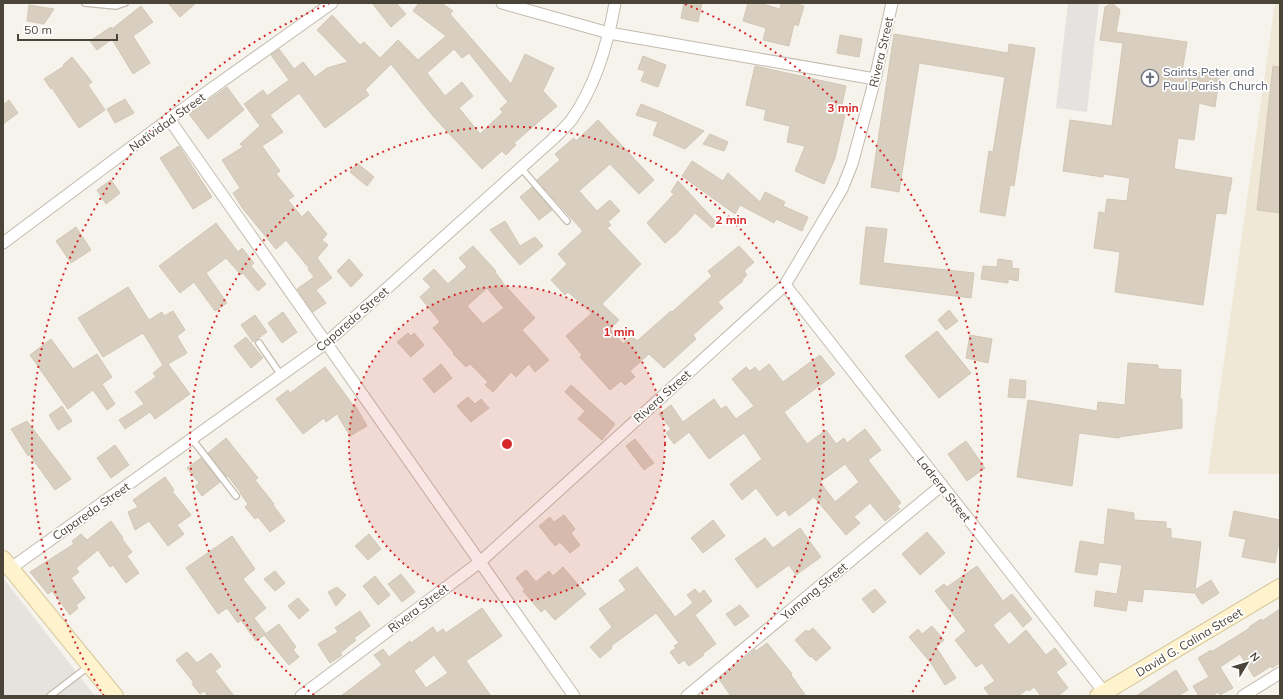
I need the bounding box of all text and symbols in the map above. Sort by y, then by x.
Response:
street label: Rivera Street [866,15,896,89]
scale bar [18,16,117,42]
text: 50 m [24,22,52,37]
place label: Saints Peter and Paul Parish Church [1163,64,1268,93]
church icon: Saints Peter and Paul Parish Church [1140,68,1160,88]
street label: Natividad Street [126,89,208,155]
text: 3 min [827,100,859,115]
text: 2 min [715,212,747,227]
street label: Capareda Street [313,283,391,355]
text: 1 min [603,324,635,339]
street label: Rivera Street [630,366,694,426]
centre of rings [500,437,514,451]
street label: Ladrera Street [914,453,974,525]
street label: Capareda Street [49,479,133,543]
street label: Yumang Street [777,559,850,624]
street label: Rivera Street [385,580,451,636]
street label: David G. Calina Street [1133,604,1245,680]
north arrow [1227,643,1267,683]
text: N [1247,649,1263,664]

